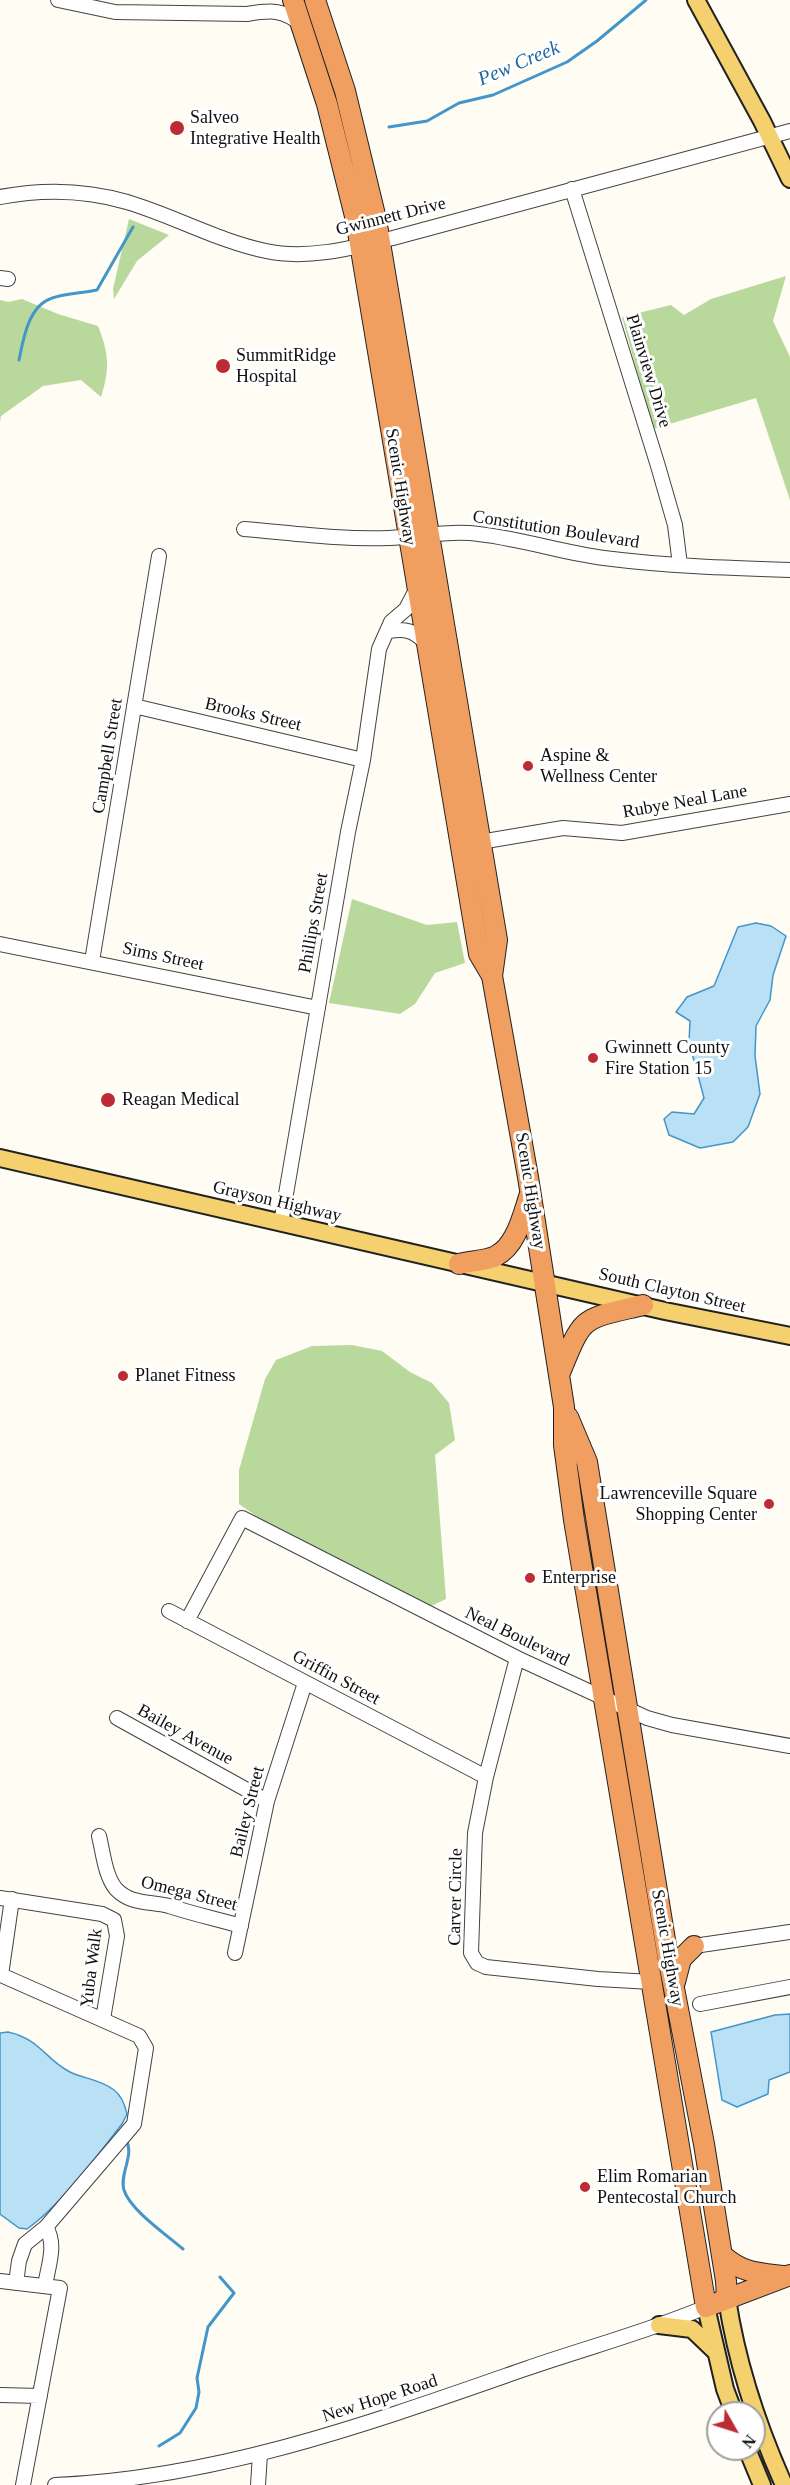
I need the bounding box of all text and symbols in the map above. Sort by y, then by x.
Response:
water label: Pew Creek [475,36,563,92]
place label: Salveo Integrative Health [190,107,320,150]
marker: Salveo Integrative Health [168,119,186,137]
street label: Gwinnett Drive [334,193,448,241]
street label: Plainview Drive [620,312,676,430]
place label: SummitRidge Hospital [236,345,336,388]
marker: SummitRidge Hospital [214,357,232,375]
street label: Scenic Highway [380,427,420,547]
street label: Constitution Boulevard [471,506,641,554]
street label: Brooks Street [203,693,303,737]
street label: Campbell Street [88,697,128,815]
place label: Aspine & Wellness Center [540,745,657,788]
marker: Aspine & Wellness Center [521,759,535,773]
street label: Rubye Neal Lane [621,780,749,824]
street label: Phillips Street [295,871,333,975]
street label: Sims Street [120,938,206,976]
place label: Gwinnett County Fire Station 15 [605,1037,729,1080]
marker: Gwinnett County Fire Station 15 [586,1051,600,1065]
place label: Reagan Medical [122,1089,239,1111]
marker: Reagan Medical [99,1091,117,1109]
street label: Scenic Highway [510,1131,550,1251]
street label: Grayson Highway [211,1177,343,1227]
street label: South Clayton Street [596,1264,748,1318]
place label: Planet Fitness [135,1365,236,1387]
marker: Planet Fitness [116,1369,130,1383]
place label: Lawrenceville Square Shopping Center [600,1483,757,1526]
marker: Lawrenceville Square Shopping Center [762,1497,776,1511]
place label: Enterprise [542,1567,616,1589]
marker: Enterprise [523,1571,537,1585]
street label: Neal Boulevard [461,1602,573,1672]
street label: Griffin Street [288,1646,384,1710]
street label: Bailey Avenue [133,1700,237,1770]
street label: Bailey Street [226,1764,270,1860]
street label: Carver Circle [444,1848,468,1946]
street label: Omega Street [139,1872,239,1916]
street label: Scenic Highway [646,1888,688,2008]
street label: Yuba Walk [76,1927,108,2009]
place label: Elim Romarian Pentecostal Church [597,2166,736,2208]
marker: Elim Romarian Pentecostal Church [578,2180,592,2194]
street label: New Hope Road [320,2370,440,2428]
north arrow [706,2401,766,2461]
text: N [739,2432,759,2451]

